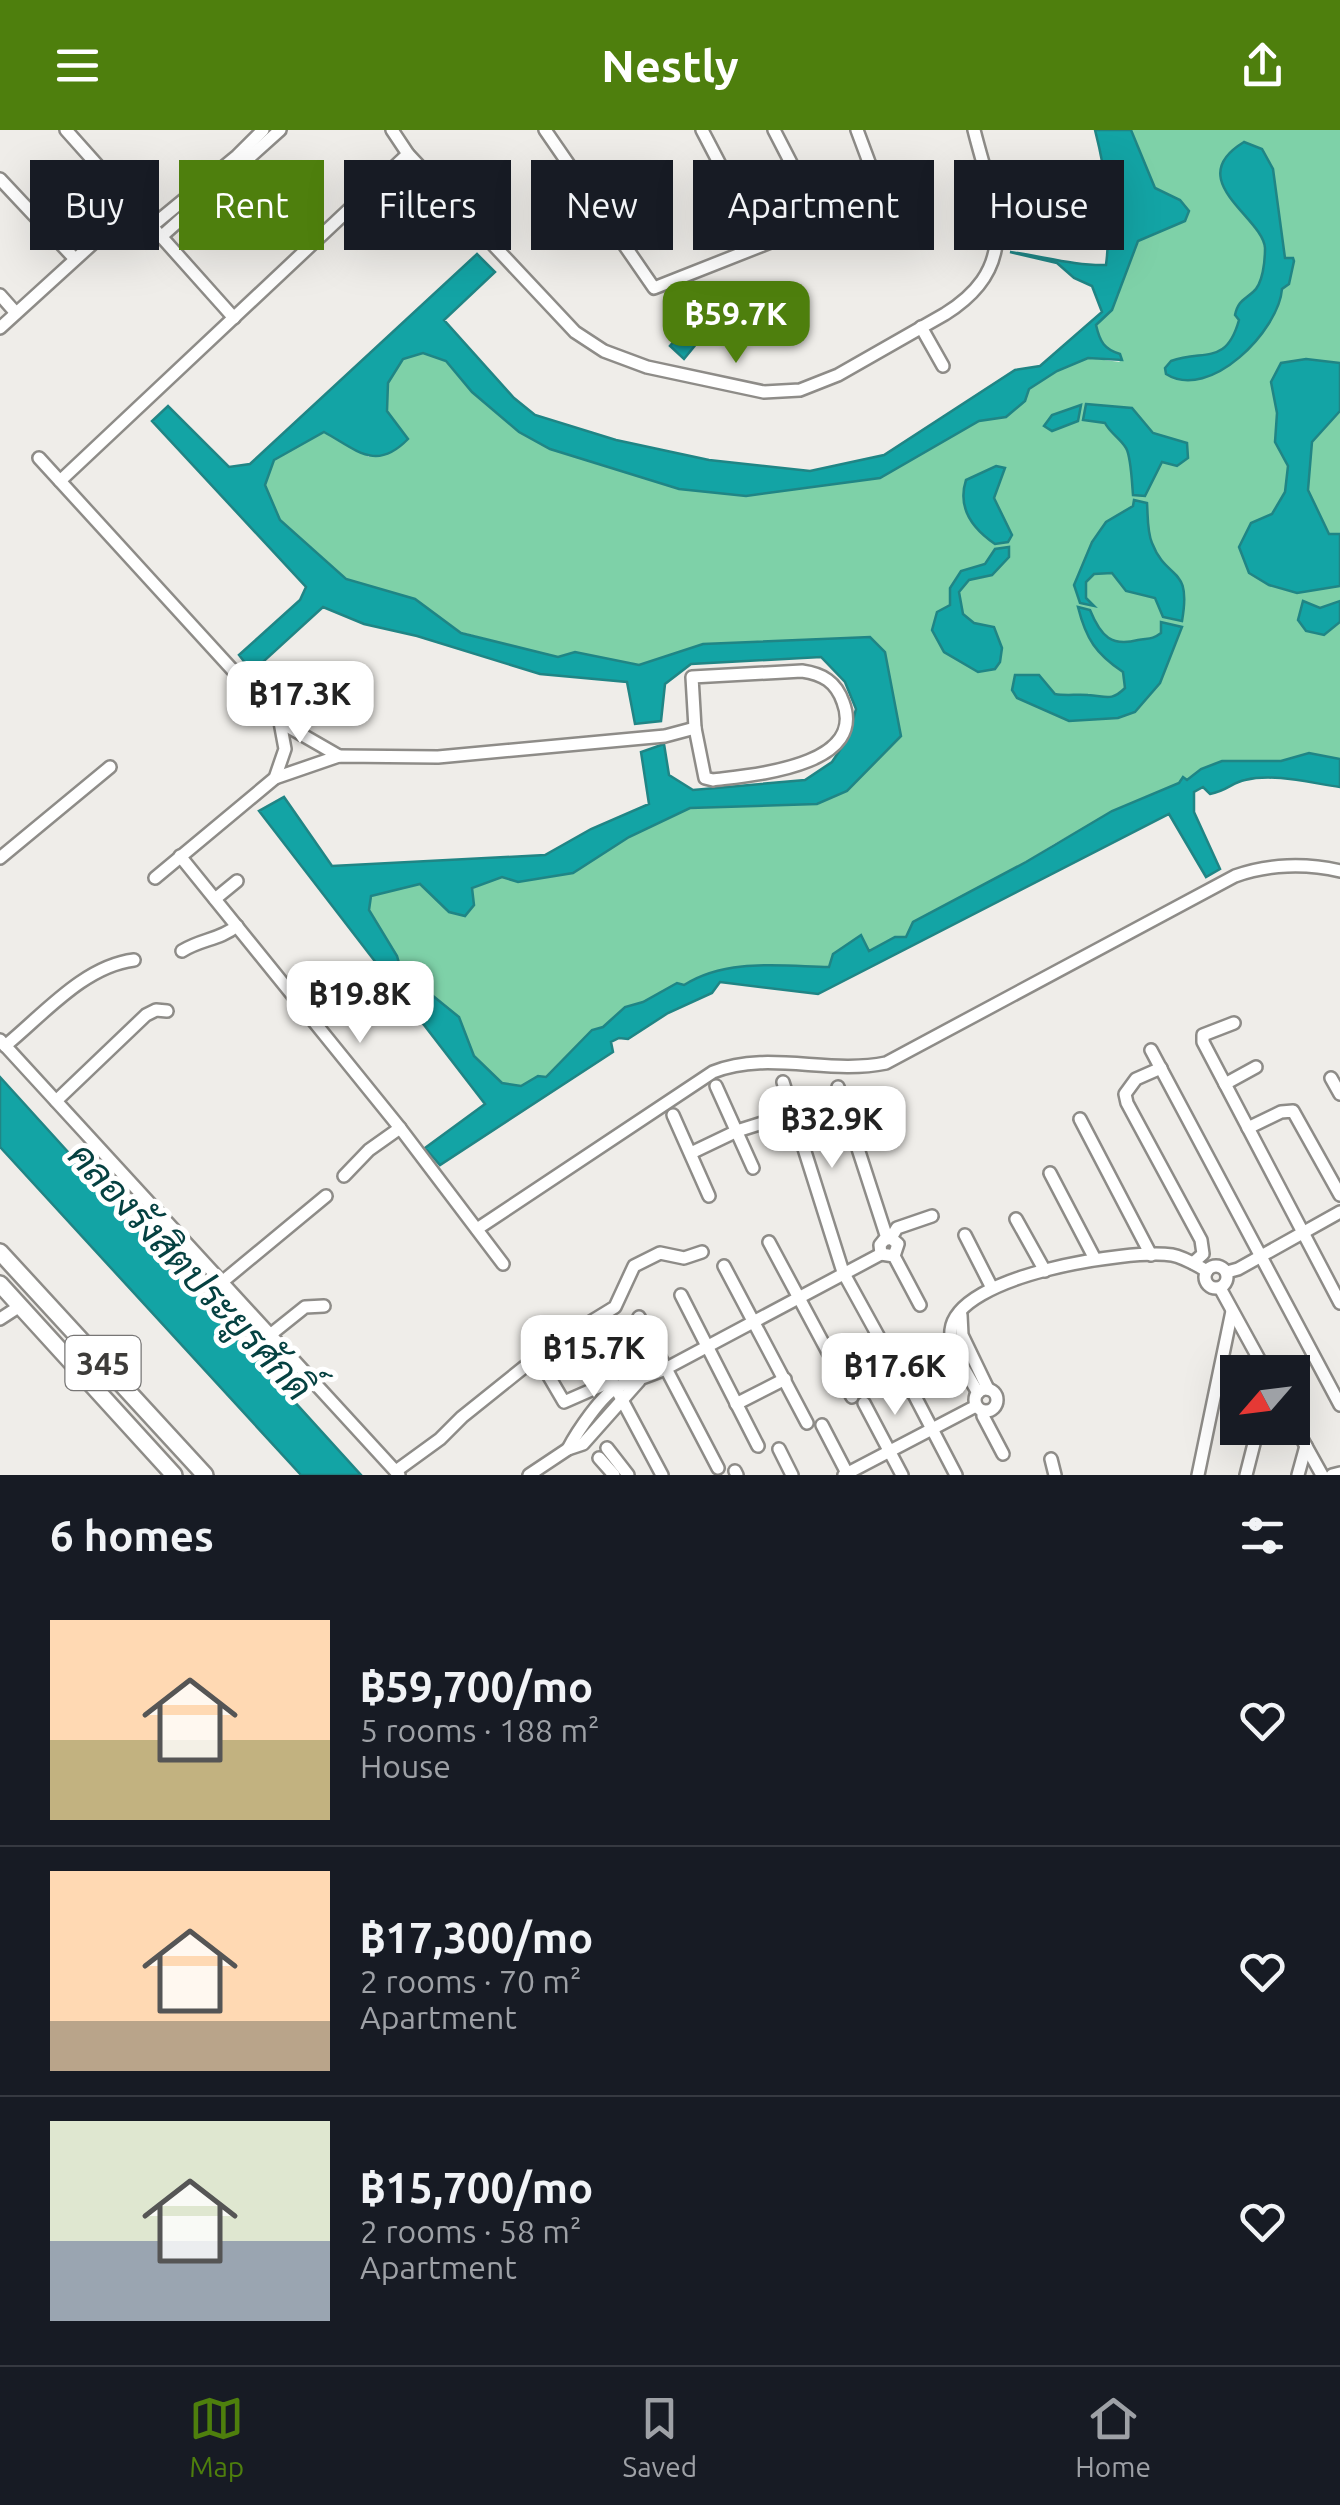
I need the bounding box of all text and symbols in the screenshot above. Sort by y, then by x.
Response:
icon: menu [50,38,105,93]
icon: share [1235,38,1290,93]
text: Nestly [601,40,739,91]
chip: Buy [30,160,159,250]
chip: Rent [179,160,324,250]
chip: Filters [344,160,511,250]
chip: New [531,160,673,250]
chip: Apartment [693,160,934,250]
chip: House [954,160,1124,250]
pin: ฿59.7K [655,281,817,366]
text: ฿59.7K [685,295,787,331]
pin: ฿17.3K [219,661,381,746]
text: ฿17.3K [249,675,351,711]
pin: ฿19.8K [279,961,441,1046]
text: ฿19.8K [309,975,411,1011]
pin: ฿32.9K [751,1086,913,1171]
text: ฿32.9K [781,1100,883,1136]
water label: คลองรังสิตประยูรศักดิ์ [57,1125,335,1416]
pin: ฿15.7K [513,1315,675,1400]
text: ฿15.7K [543,1329,645,1365]
pin: ฿17.6K [814,1333,976,1418]
road number: 345 [66,1336,140,1390]
text: ฿17.6K [844,1347,946,1383]
north arrow [1220,1355,1310,1445]
map controls [1220,1355,1310,1445]
icon: filters [1235,1508,1290,1563]
text: 6 homes [50,1512,214,1559]
icon: home [130,1660,250,1780]
text: ฿59,700/mo [360,1663,593,1710]
icon: heart [1235,1693,1290,1748]
text: 5 rooms · 188 m² [360,1712,600,1748]
text: House [360,1748,451,1784]
icon: home [130,1911,250,2031]
text: ฿17,300/mo [360,1914,593,1961]
icon: heart [1235,1944,1290,1999]
text: 2 rooms · 70 m² [360,1963,581,1999]
text: Apartment [360,1999,517,2035]
icon: home [130,2161,250,2281]
text: ฿15,700/mo [360,2164,593,2211]
icon: heart [1235,2194,1290,2249]
text: 2 rooms · 58 m² [360,2213,581,2249]
text: Apartment [360,2249,517,2285]
tab: Map [189,2391,244,2482]
tab: Saved [623,2391,697,2482]
tab: Home [1075,2391,1151,2482]

